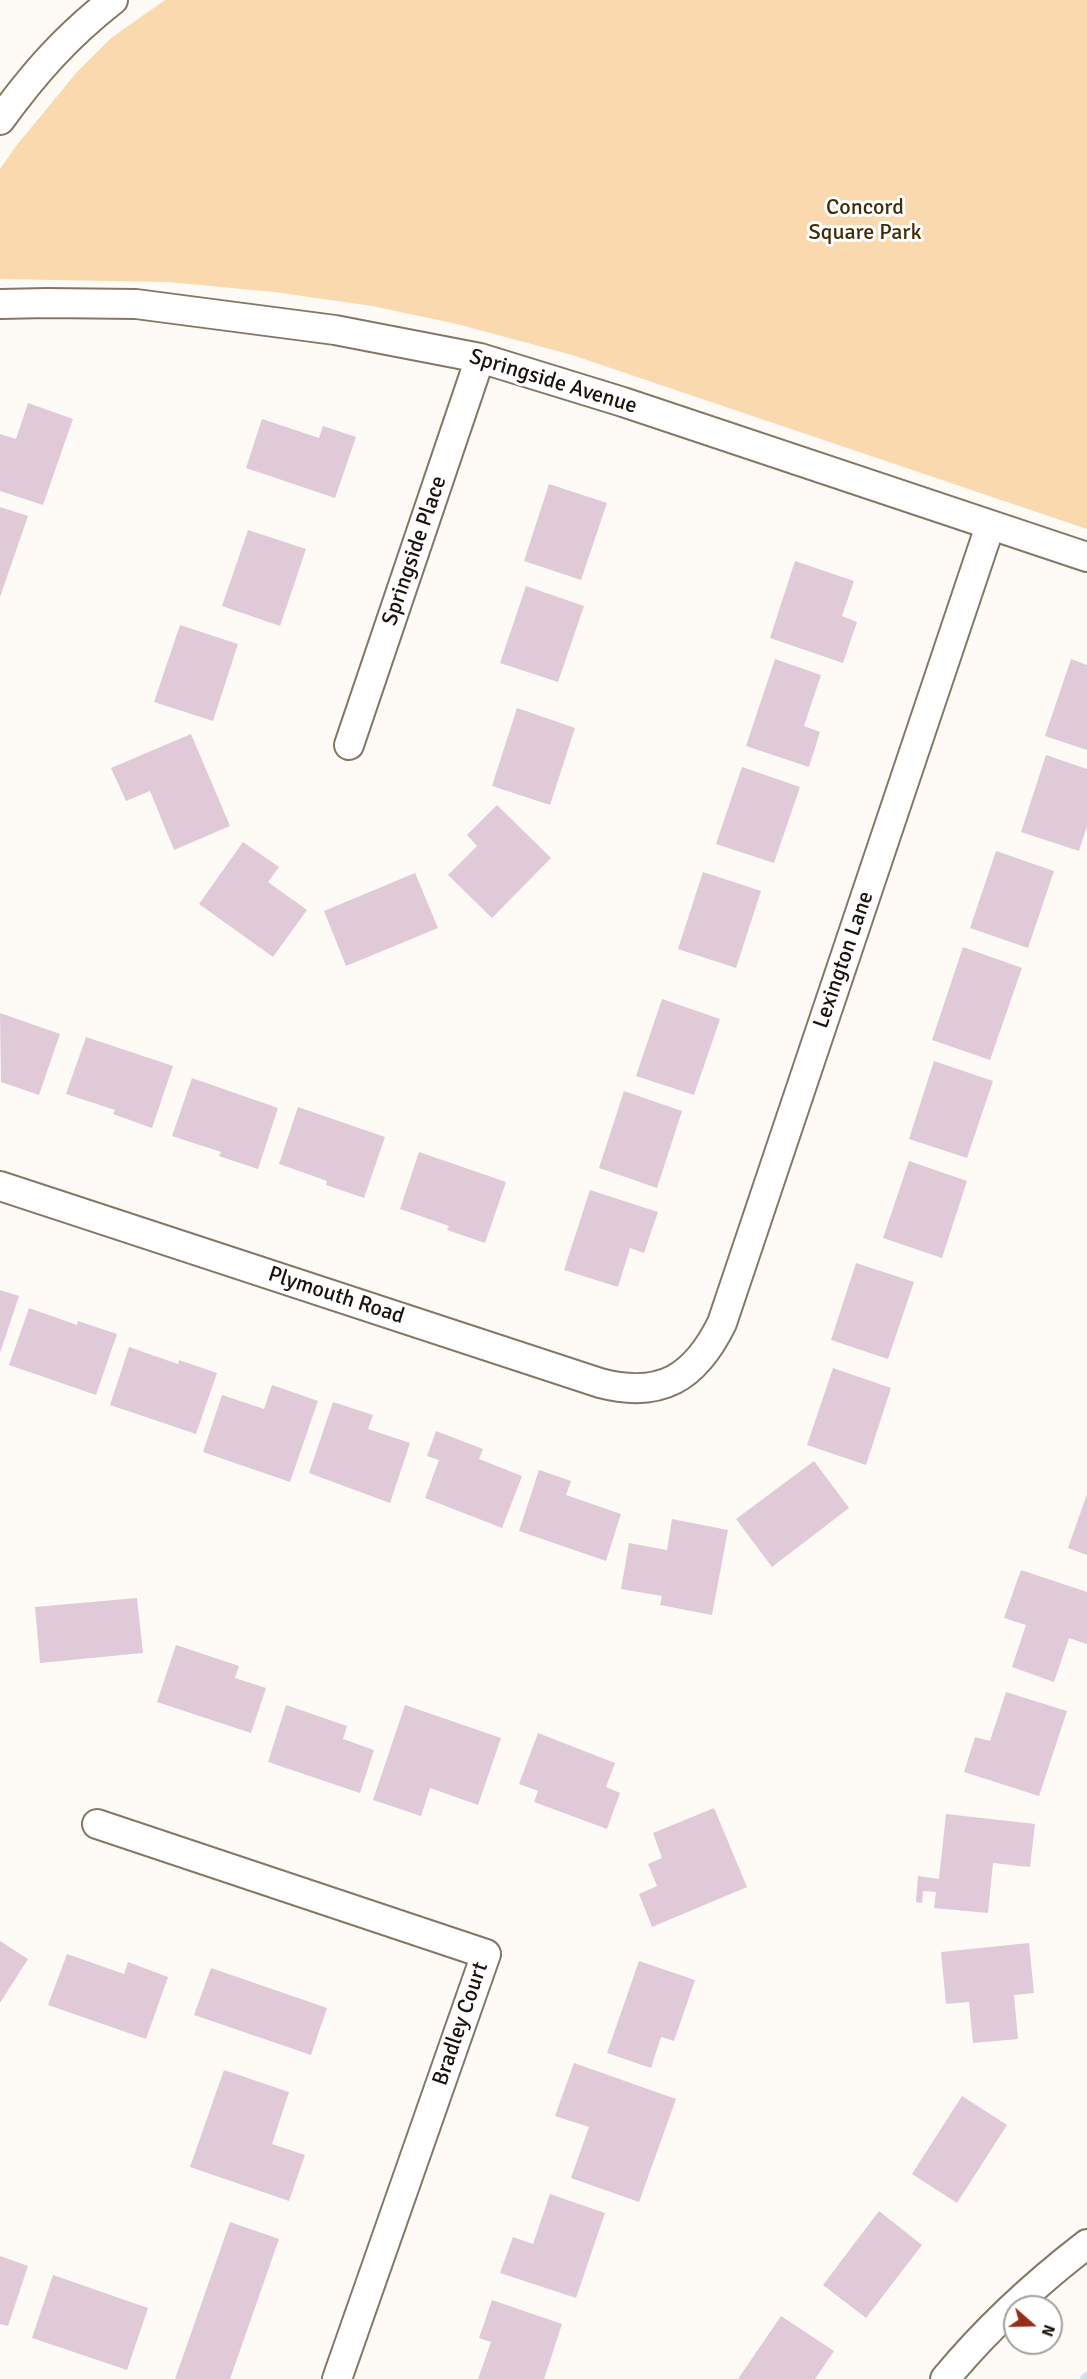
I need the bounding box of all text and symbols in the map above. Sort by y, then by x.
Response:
park label: Concord Square Park [809,195,921,246]
street label: Springside Avenue [466,344,640,420]
street label: Springside Place [377,473,453,629]
street label: Lexington Lane [808,888,880,1032]
street label: Plymouth Road [265,1262,407,1330]
street label: Bradley Court [428,1959,494,2089]
north arrow [1003,2295,1063,2355]
text: N [1037,2322,1059,2339]

